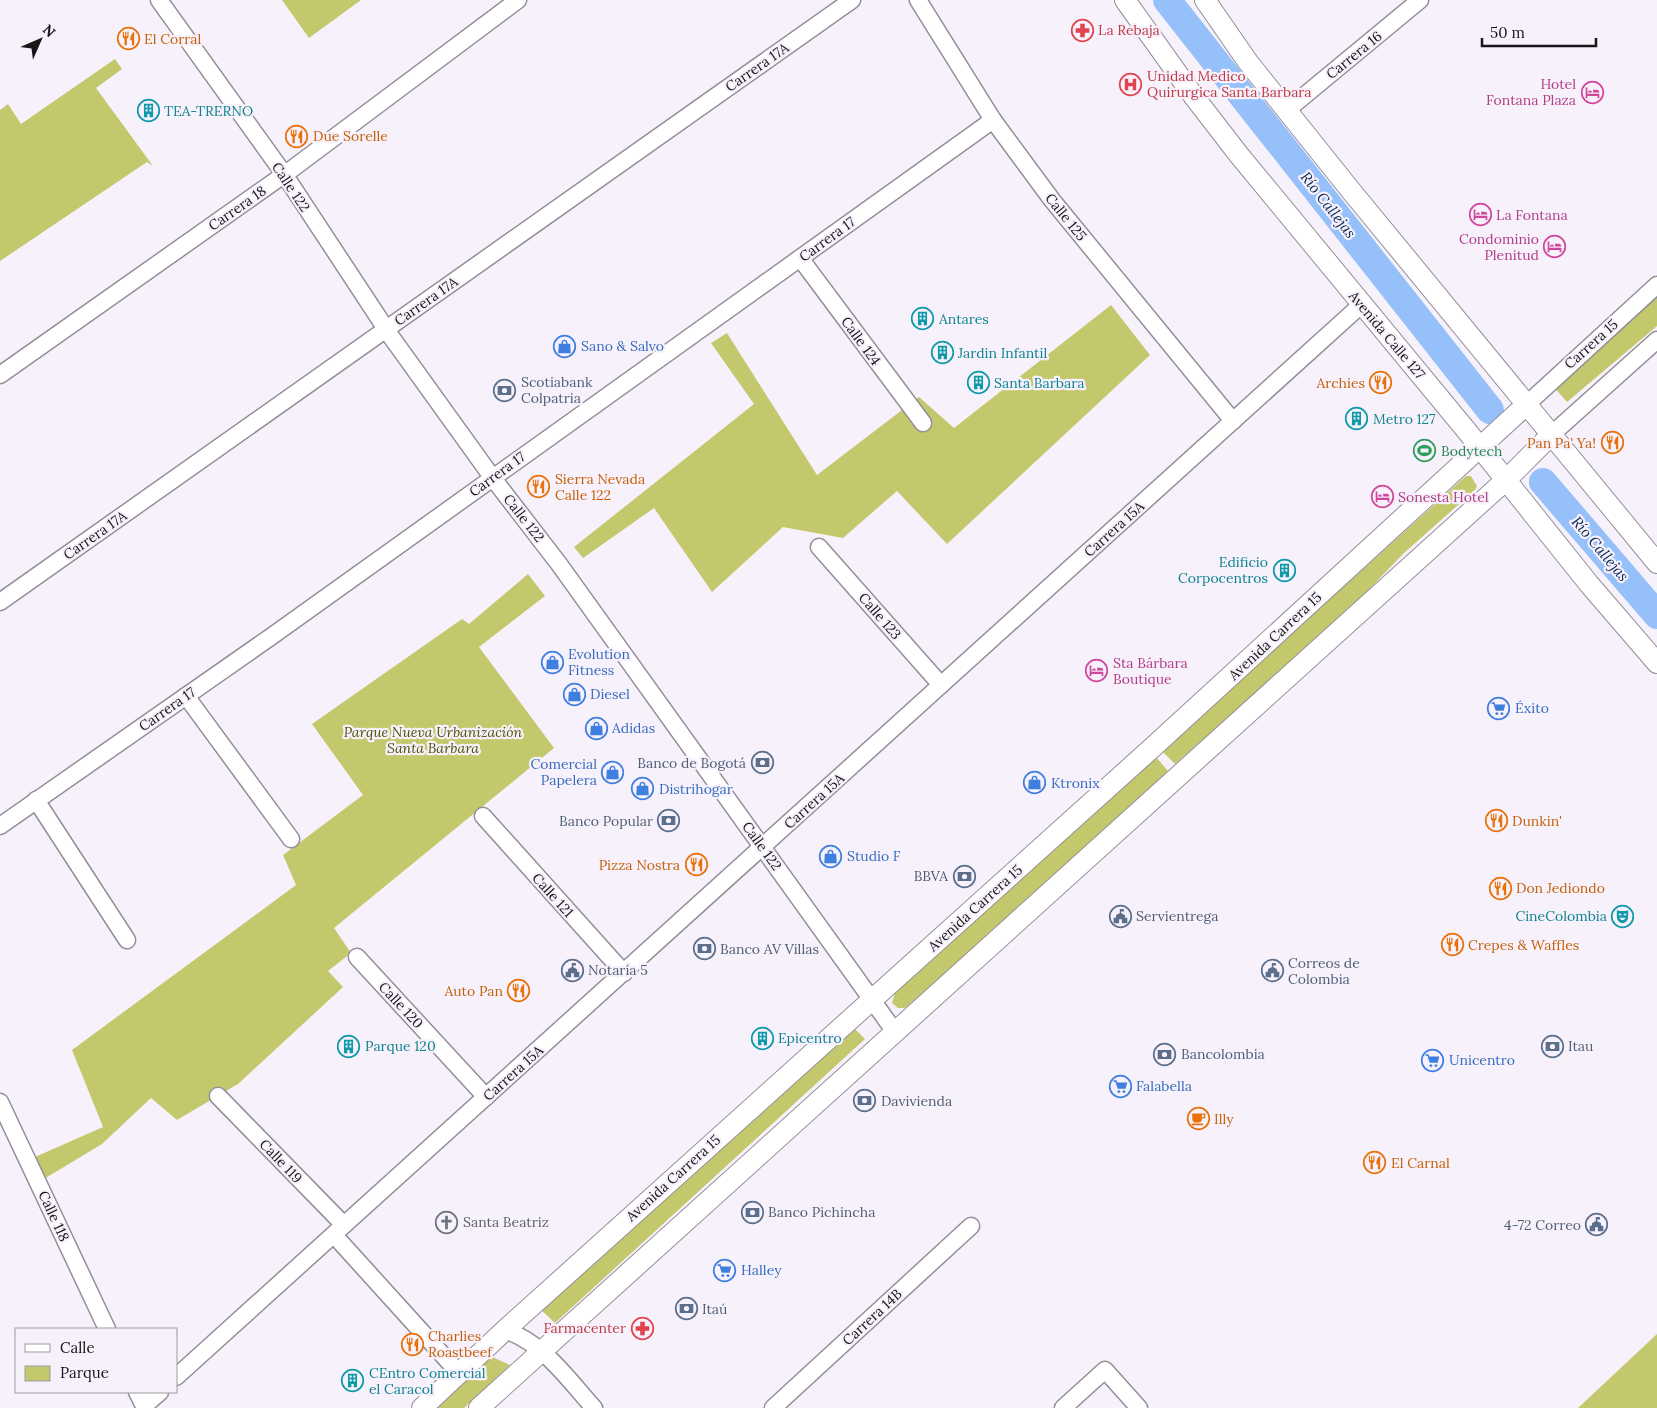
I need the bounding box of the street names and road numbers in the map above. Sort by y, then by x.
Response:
street label: Carrera 16 [1322,27,1386,83]
street label: Carrera 17A [722,38,792,95]
street label: Calle 122 [268,159,314,215]
street label: Carrera 18 [205,181,269,234]
street label: Calle 125 [1041,190,1091,244]
street label: Carrera 17 [795,212,859,265]
street label: Carrera 17A [391,272,461,329]
street label: Avenida Calle 127 [1344,286,1430,383]
street label: Calle 124 [837,313,885,369]
street label: Carrera 15 [1560,315,1622,373]
street label: Carrera 17 [465,447,529,500]
street label: Calle 122 [500,490,548,546]
street label: Carrera 15A [1080,497,1148,561]
street label: Carrera 17A [60,506,130,563]
street label: Avenida Carrera 15 [1224,588,1325,685]
street label: Calle 123 [855,589,905,643]
street label: Carrera 17 [135,683,199,735]
street label: Carrera 15A [780,769,848,833]
street label: Calle 122 [738,818,786,874]
street label: Avenida Carrera 15 [923,861,1026,956]
street label: Calle 121 [528,869,578,921]
street label: Calle 120 [375,978,427,1032]
street label: Carrera 15A [479,1041,547,1105]
street label: Avenida Carrera 15 [621,1131,724,1226]
street label: Calle 119 [256,1135,306,1187]
street label: Calle 118 [34,1188,74,1244]
street label: Carrera 14B [838,1285,906,1349]

